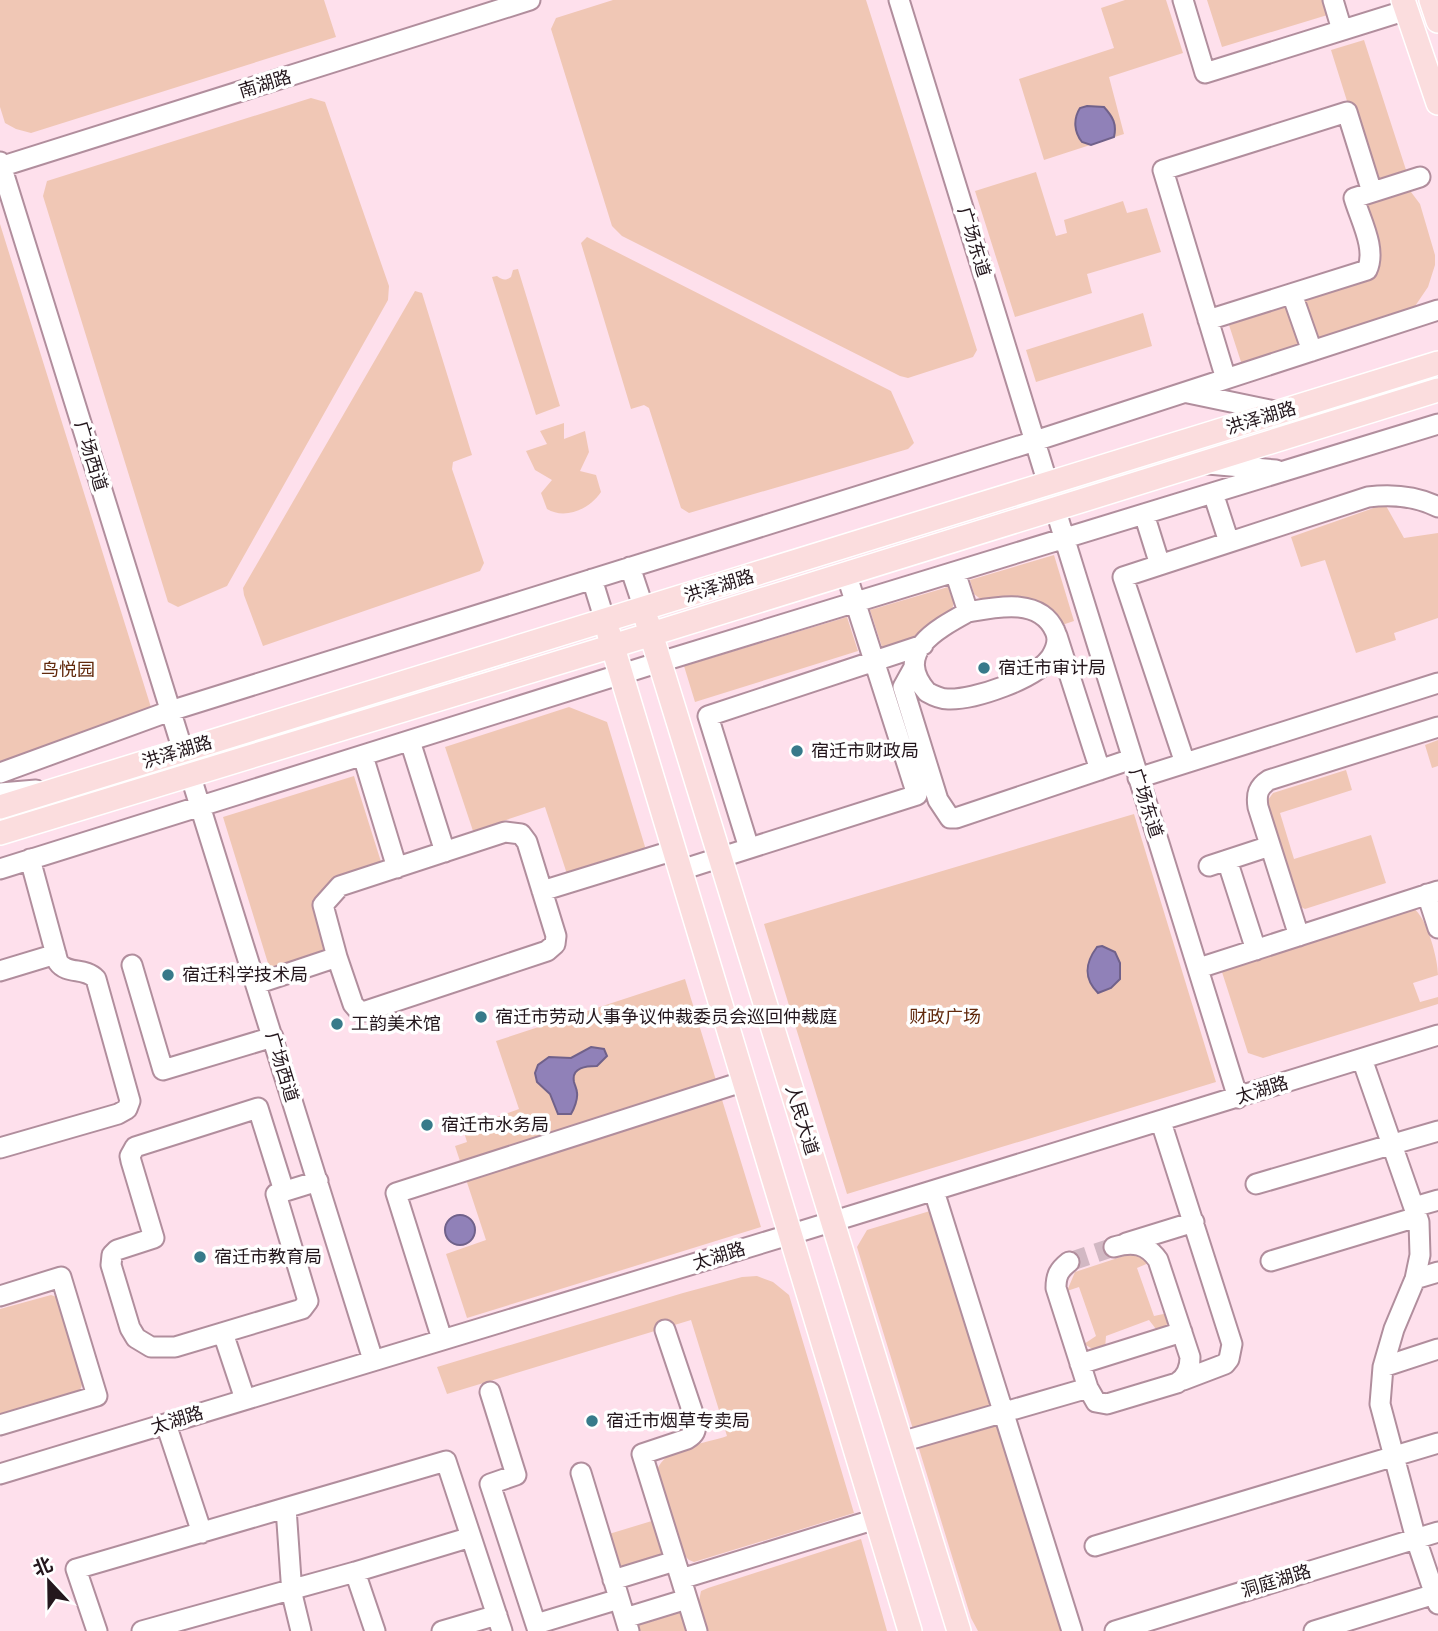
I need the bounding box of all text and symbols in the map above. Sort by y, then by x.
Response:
street label: 南湖路 [236,66,294,101]
street label: 广场东道 [954,204,995,279]
street label: 洪泽湖路 [1223,397,1298,438]
street label: 广场西道 [71,418,112,493]
street label: 洪泽湖路 [681,565,756,606]
place label: 宿迁市审计局 [998,657,1106,678]
park label: 鸟悦园 [41,659,95,680]
marker: 宿迁市审计局 [976,660,992,676]
street label: 洪泽湖路 [139,731,214,772]
place label: 宿迁市财政局 [811,740,919,761]
marker: 宿迁市财政局 [789,743,805,759]
street label: 广场东道 [1125,765,1168,840]
place label: 宿迁科学技术局 [182,964,308,985]
marker: 宿迁科学技术局 [160,967,176,983]
place label: 宿迁市劳动人事争议仲裁委员会巡回仲裁庭 [495,1006,837,1027]
park label: 财政广场 [909,1006,981,1027]
marker: 宿迁市劳动人事争议仲裁委员会巡回仲裁庭 [473,1009,489,1025]
place label: 工韵美术馆 [351,1013,441,1034]
marker: 工韵美术馆 [329,1016,345,1032]
street label: 广场西道 [262,1029,303,1104]
street label: 太湖路 [1233,1072,1291,1107]
street label: 人民大道 [782,1082,823,1157]
place label: 宿迁市水务局 [441,1114,549,1135]
marker: 宿迁市水务局 [419,1117,435,1133]
street label: 太湖路 [690,1238,748,1273]
place label: 宿迁市教育局 [214,1246,322,1267]
marker: 宿迁市教育局 [192,1249,208,1265]
street label: 太湖路 [148,1402,206,1437]
place label: 宿迁市烟草专卖局 [606,1410,750,1431]
marker: 宿迁市烟草专卖局 [584,1413,600,1429]
north arrow [14,1547,84,1617]
text: 北 [30,1552,56,1580]
street label: 洞庭湖路 [1238,1560,1313,1601]

